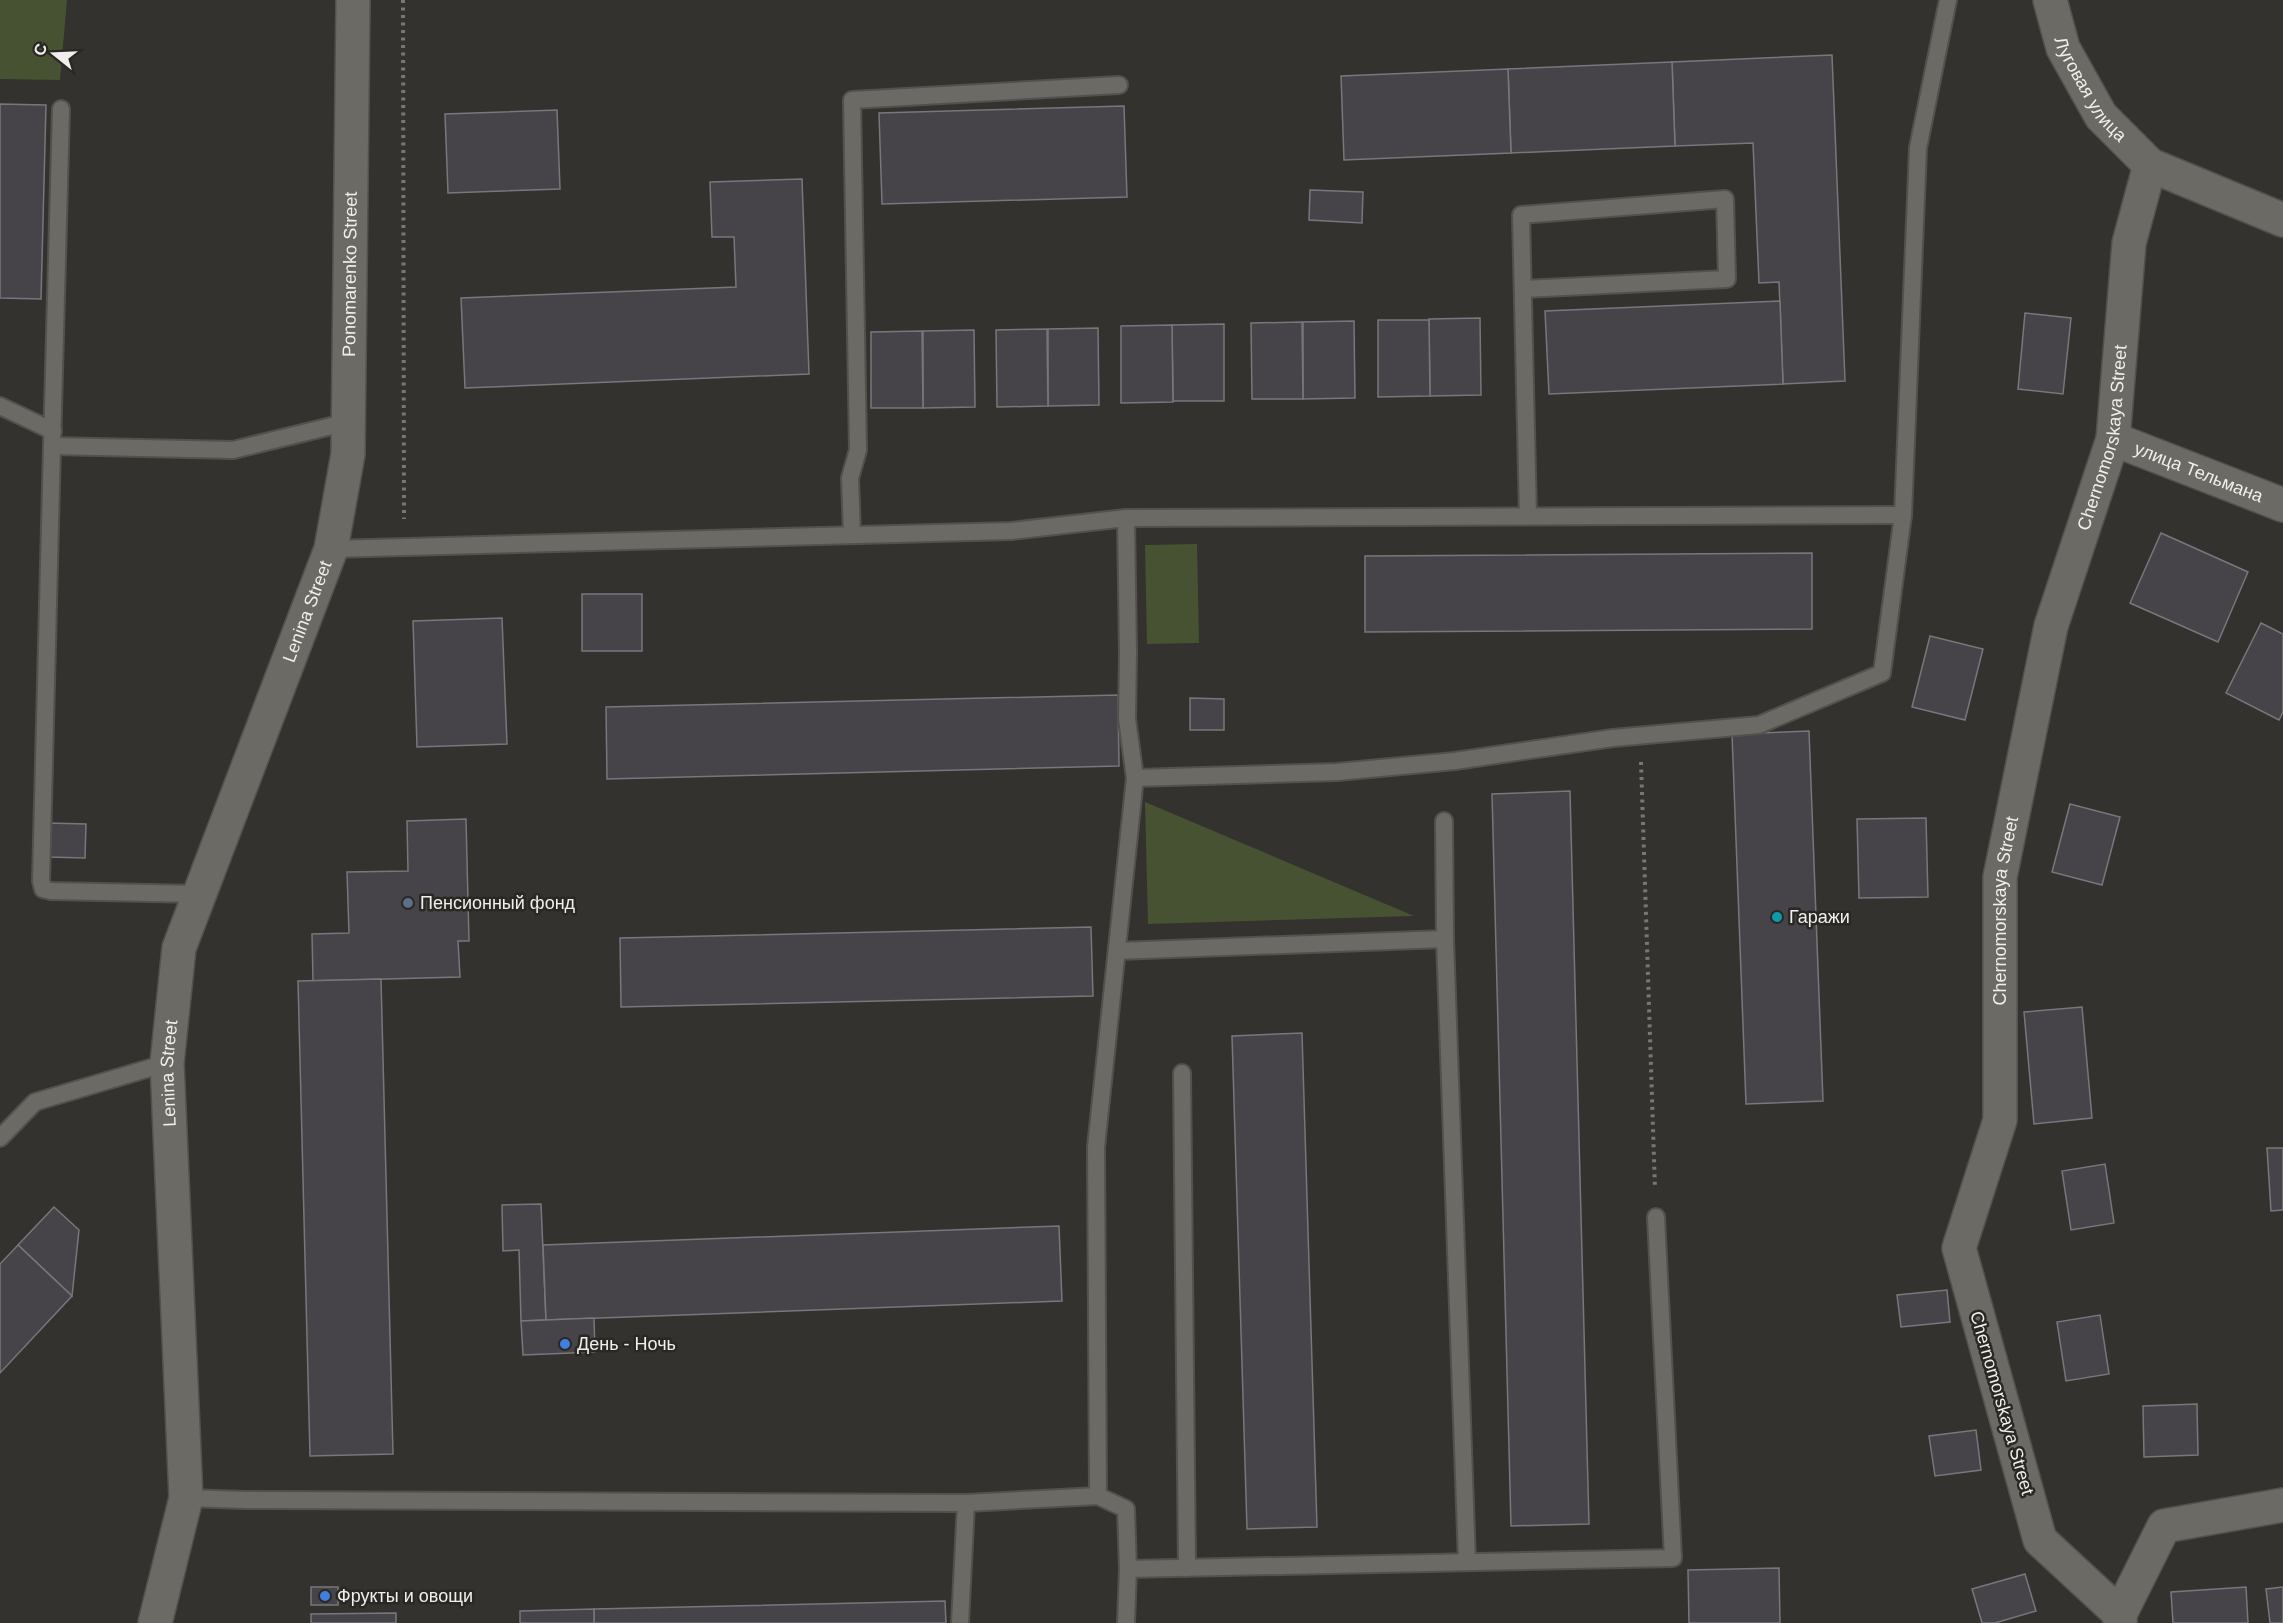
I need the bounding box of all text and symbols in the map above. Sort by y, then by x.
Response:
north arrow [24,24,84,84]
street label: Луговая улица [2050,35,2131,146]
text: С [30,41,50,58]
street label: Ponomarenko Street [339,192,361,357]
street label: Chernomorskaya Street [2073,344,2131,533]
street label: улица Тельмана [2132,438,2267,507]
street label: Lenina Street [279,558,336,665]
street label: Chernomorskaya Street [1990,815,2022,1006]
place label: Пенсионный фонд [420,893,576,913]
marker: Пенсионный фонд [401,896,415,910]
place label: Гаражи [1789,907,1850,927]
marker: Гаражи [1770,910,1784,924]
street label: Lenina Street [157,1019,181,1127]
street label: Chernomorskaya Street [1966,1309,2038,1497]
place label: День - Ночь [577,1334,676,1354]
marker: День - Ночь [558,1337,572,1351]
place label: Фрукты и овощи [337,1586,473,1606]
marker: Фрукты и овощи [318,1589,332,1603]

